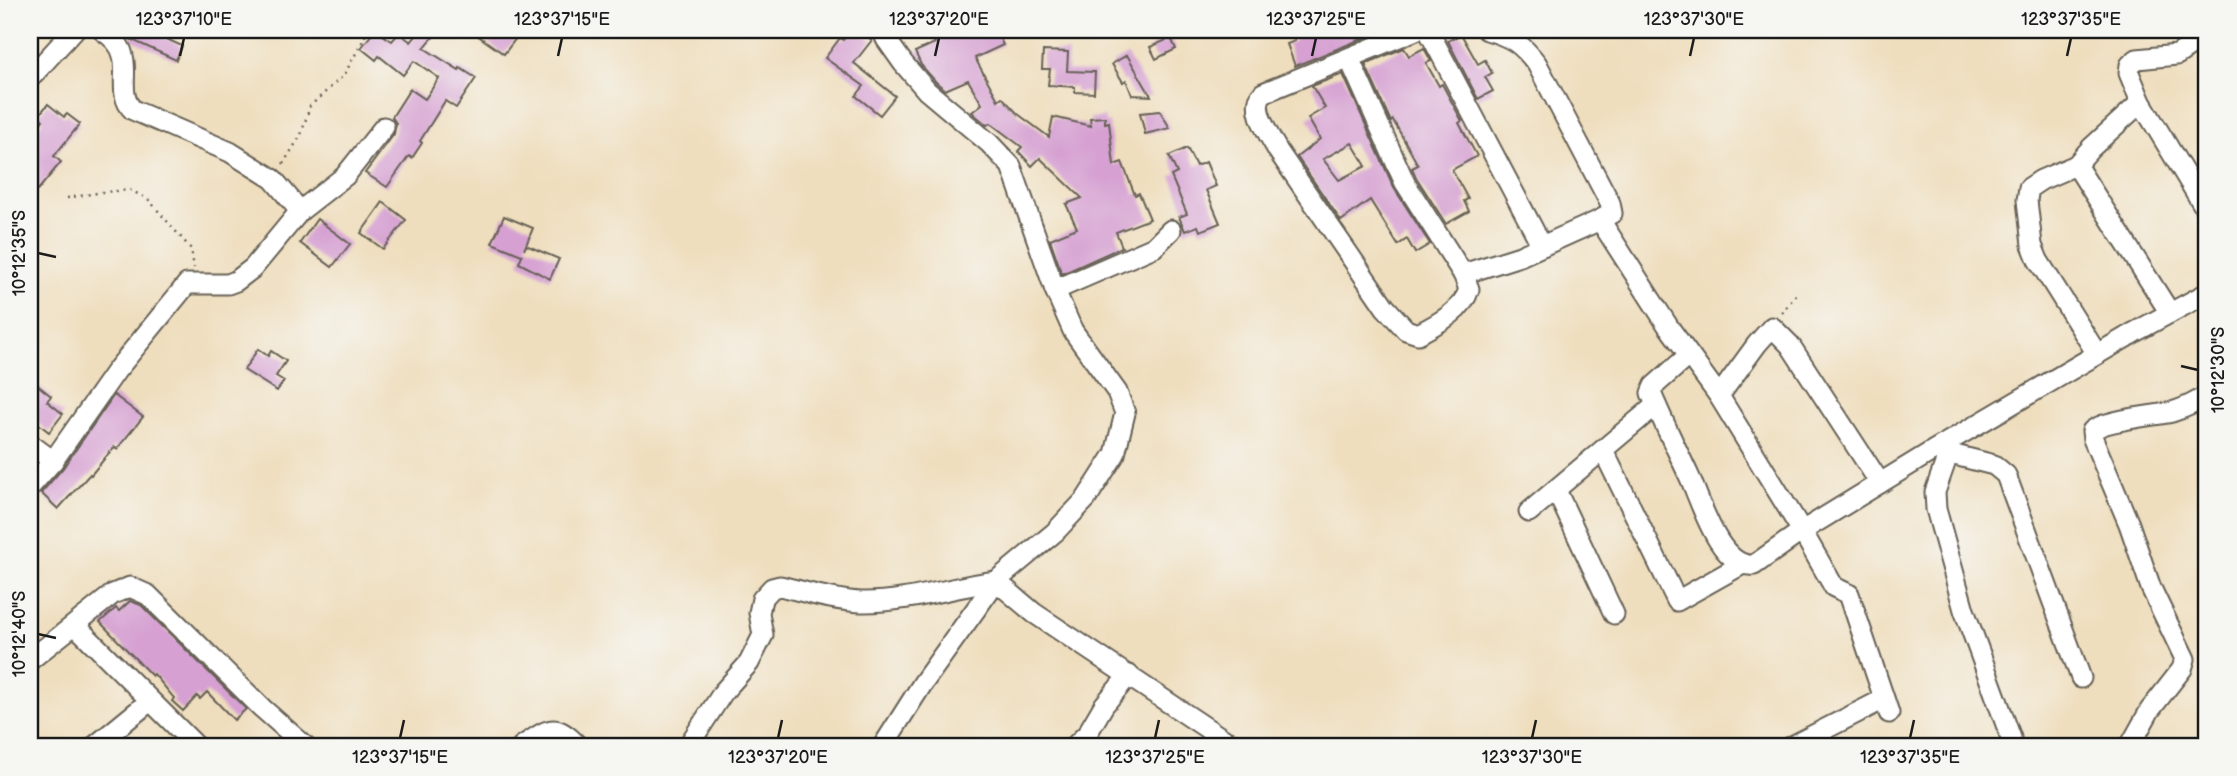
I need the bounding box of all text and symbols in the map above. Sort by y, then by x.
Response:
text: 123°37'10"E [136,9,232,30]
text: 123°37'15"E [514,9,610,30]
text: 123°37'20"E [889,9,989,30]
text: 123°37'25"E [1266,9,1366,30]
text: 123°37'30"E [1644,9,1744,30]
text: 123°37'35"E [2021,9,2121,30]
text: 10°12'35"S [9,210,30,296]
text: 10°12'30"S [2208,327,2229,413]
text: 10°12'40"S [9,591,30,677]
text: 123°37'15"E [352,747,448,768]
text: 123°37'20"E [728,747,828,768]
text: 123°37'25"E [1105,747,1205,768]
text: 123°37'30"E [1482,747,1582,768]
text: 123°37'35"E [1860,747,1960,768]

